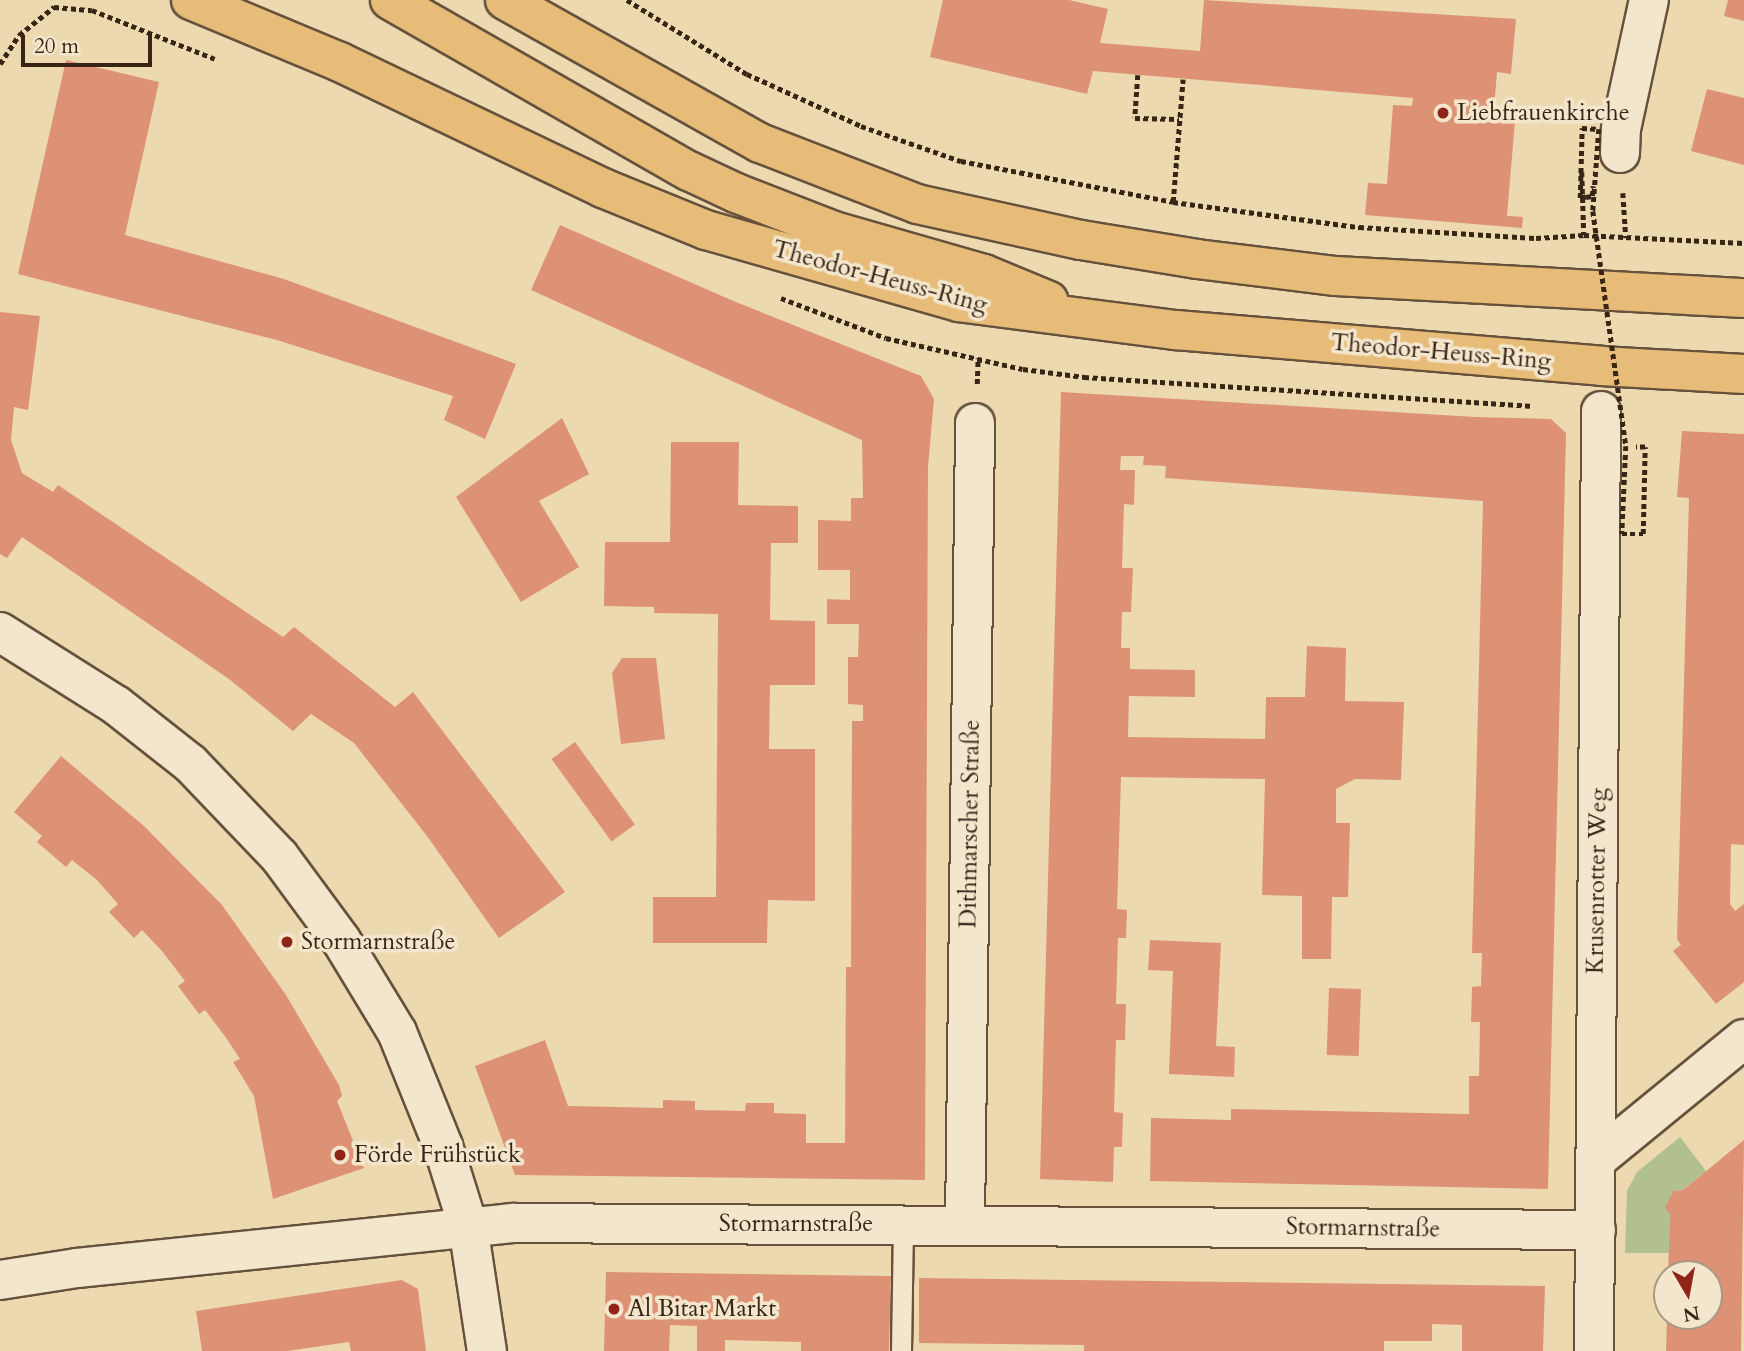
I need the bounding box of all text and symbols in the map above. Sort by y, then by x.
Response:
scale bar [24,21,156,65]
text: 20 m [34,32,79,61]
place label: Liebfrauenkirche [1457,99,1630,127]
marker: Liebfrauenkirche [1435,105,1451,121]
street label: Theodor-Heuss-Ring [769,234,991,320]
street label: Theodor-Heuss-Ring [1330,328,1552,376]
street label: Dithmarscher Straße [954,719,986,929]
street label: Krusenrotter Weg [1581,788,1613,974]
place label: Stormarnstraße [301,928,455,956]
marker: Stormarnstraße [279,934,295,950]
place label: Förde Frühstück [354,1141,521,1169]
marker: Förde Frühstück [332,1147,348,1163]
street label: Stormarnstraße [719,1210,873,1238]
street label: Stormarnstraße [1286,1212,1440,1244]
north arrow [1653,1260,1723,1330]
place label: Al Bitar Markt [628,1295,776,1323]
text: N [1681,1299,1702,1328]
marker: Al Bitar Markt [606,1301,622,1317]

